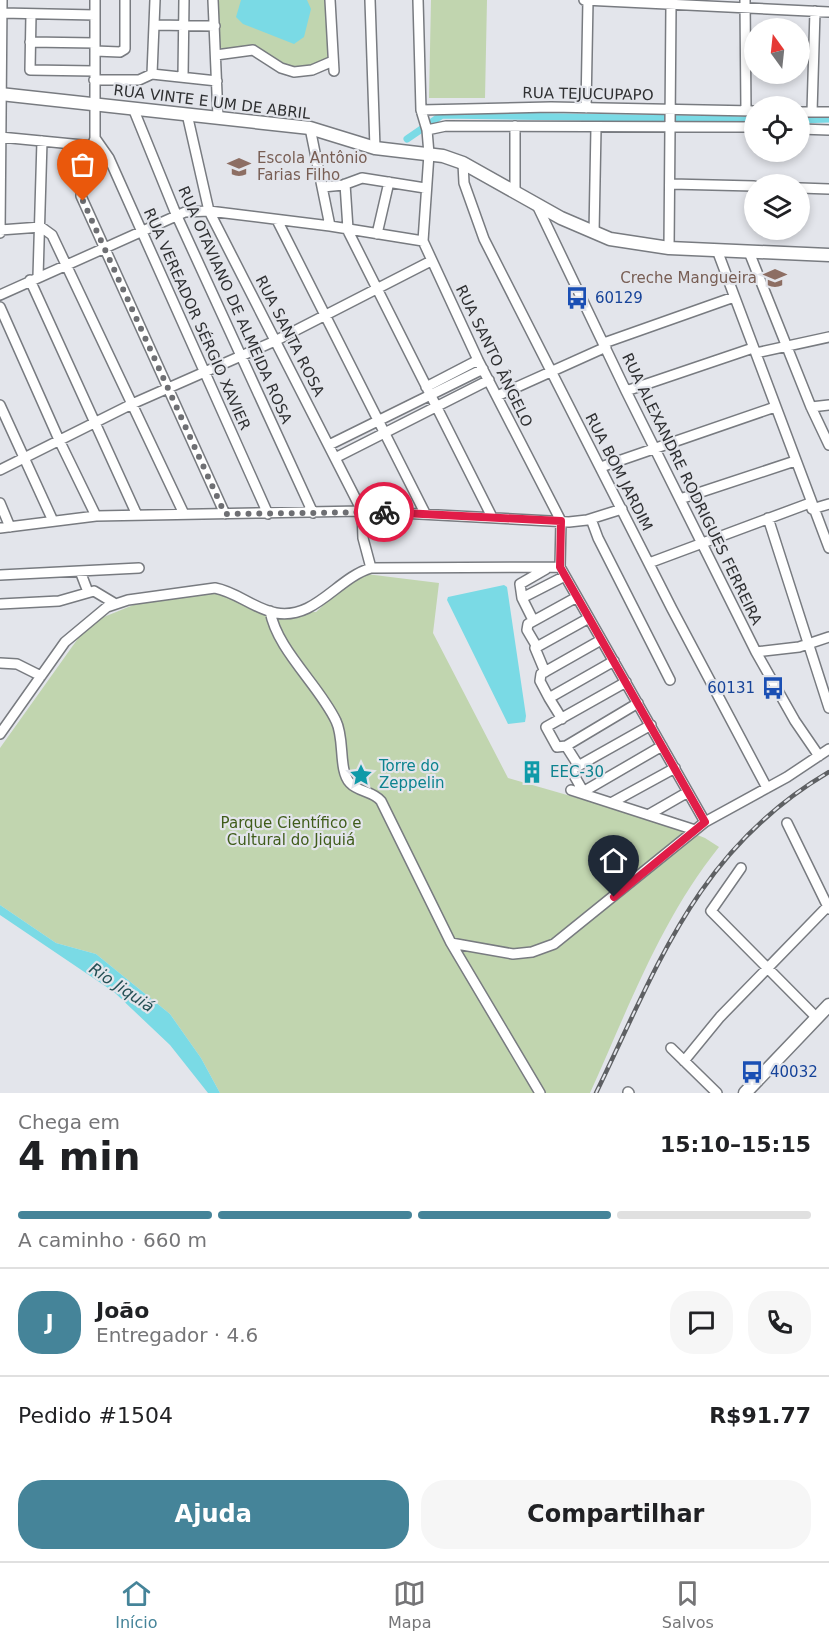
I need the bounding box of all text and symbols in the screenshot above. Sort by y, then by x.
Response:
north arrow [744,18,810,84]
map controls [744,18,810,240]
street label: RUA VINTE E UM DE ABRIL [113,81,312,123]
street label: RUA TEJUCUPAPO [522,84,654,104]
button: locate [744,96,810,162]
pin [57,139,108,201]
icon: bag [66,148,99,181]
place label: Escola Antônio Farias Filho [257,149,368,184]
school or university icon: Escola Antônio Farias Filho [226,154,252,180]
button: layers [744,174,810,240]
street label: RUA OTAVIANO DE ALMEIDA ROSA [174,183,296,427]
street label: RUA VEREADOR SÉRGIO XAVIER [140,205,255,433]
school or university icon: Creche Mangueira [762,265,788,291]
place label: Creche Mangueira [620,269,757,287]
street label: RUA SANTA ROSA [252,273,329,400]
street label: RUA SANTO ÂNGELO [452,282,537,430]
bus stop icon: 60129 [564,285,590,311]
place label: 60129 [595,289,643,307]
street label: RUA ALEXANDRE RODRIGUES FERREIRA [618,350,766,629]
street label: RUA BOM JARDIM [582,410,656,534]
courier [354,482,414,542]
icon: bike [368,496,401,529]
bus stop icon: 60131 [760,675,786,701]
place label: 60131 [707,679,755,697]
place label: Torre do Zeppelin [378,757,445,792]
building icon: EEC-30 [519,759,545,785]
place icon: Torre do Zeppelin [348,762,374,788]
place label: EEC-30 [550,763,604,781]
park label: Parque Científico e Cultural do Jiquiá [221,814,361,849]
pin [588,835,639,897]
icon: home [597,844,630,877]
water label: Rio Jiquiá [86,959,158,1016]
bus stop icon: 40032 [739,1059,765,1085]
place label: 40032 [770,1063,818,1081]
text: Chega em [18,1110,120,1134]
text: 15:10–15:15 [660,1132,811,1157]
text: 4 min [18,1134,140,1179]
text: A caminho · 660 m [18,1228,207,1252]
button: chat [670,1291,733,1354]
button: phone [748,1291,811,1354]
text: João [96,1298,149,1323]
text: J [45,1310,54,1335]
text: Entregador · 4.6 [96,1323,258,1347]
text: Pedido #1504 [18,1403,173,1428]
text: R$91.77 [709,1403,811,1428]
button: Ajuda [18,1480,409,1549]
button: Compartilhar [421,1480,811,1549]
tab: Início [115,1577,158,1632]
tab: Mapa [388,1577,431,1632]
tab: Salvos [662,1577,714,1632]

